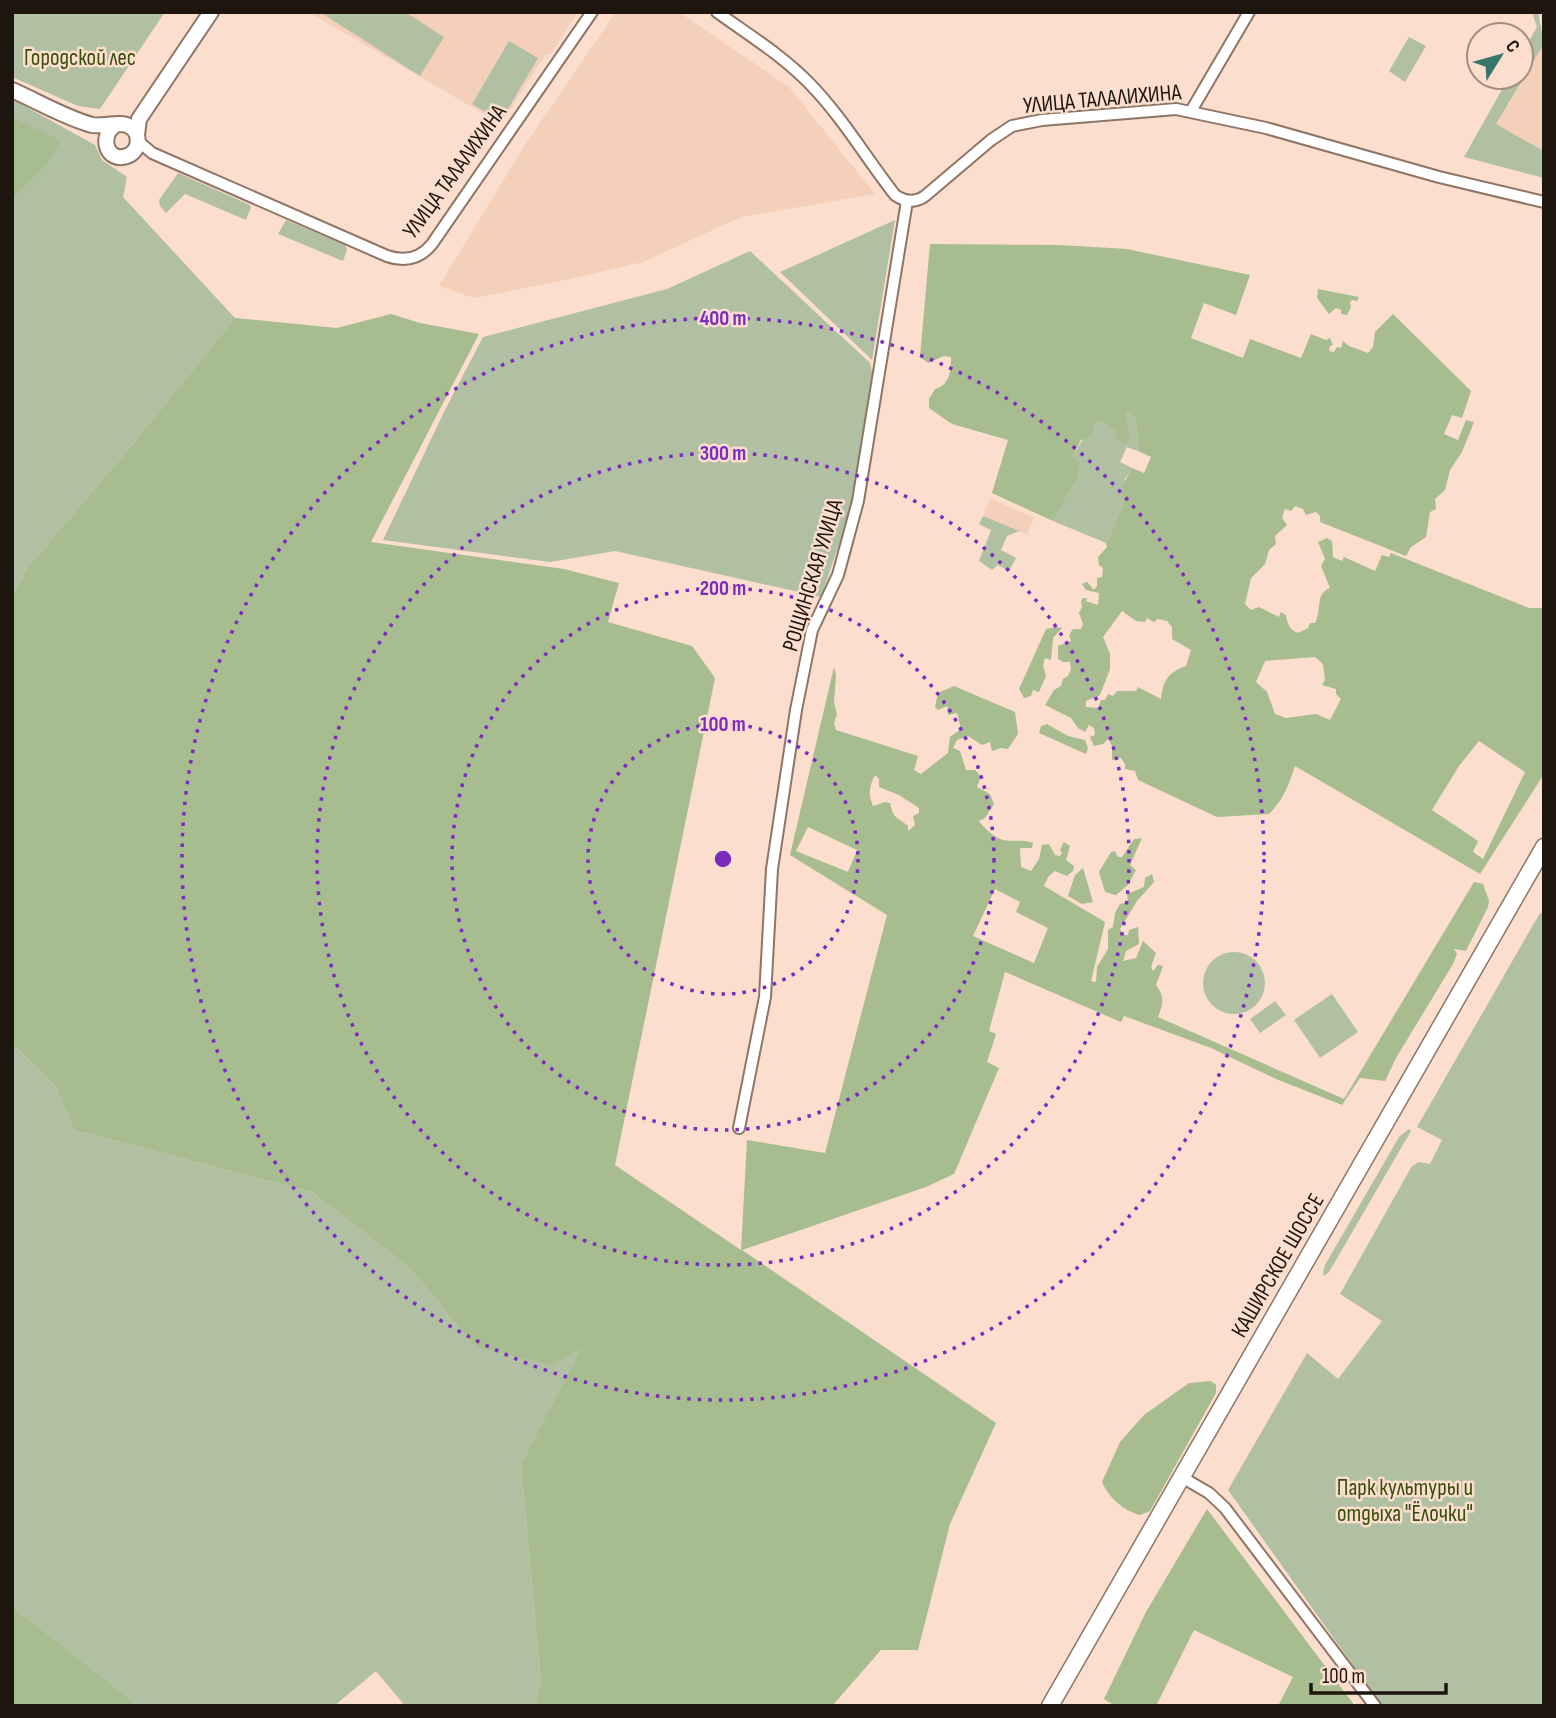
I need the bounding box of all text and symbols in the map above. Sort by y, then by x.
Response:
north arrow [1465,21,1535,91]
text: С [1500,36,1525,58]
park label: Городской лес [24,44,136,72]
street label: УЛИЦА ТАЛАЛИХИНА [1022,78,1182,120]
street label: УЛИЦА ТАЛАЛИХИНА [397,99,513,244]
text: 400 m [700,306,746,331]
text: 300 m [700,441,746,466]
street label: РОЩИНСКАЯ УЛИЦА [777,496,849,655]
text: 200 m [700,576,746,601]
text: 100 m [700,712,746,737]
centre of rings [711,847,735,871]
street label: КАШИРСКОЕ ШОССЕ [1225,1188,1330,1343]
park label: Парк культуры и отдыха "Ёлочки" [1337,1474,1473,1528]
scale bar [1311,1652,1446,1696]
text: 100 m [1322,1664,1365,1689]

